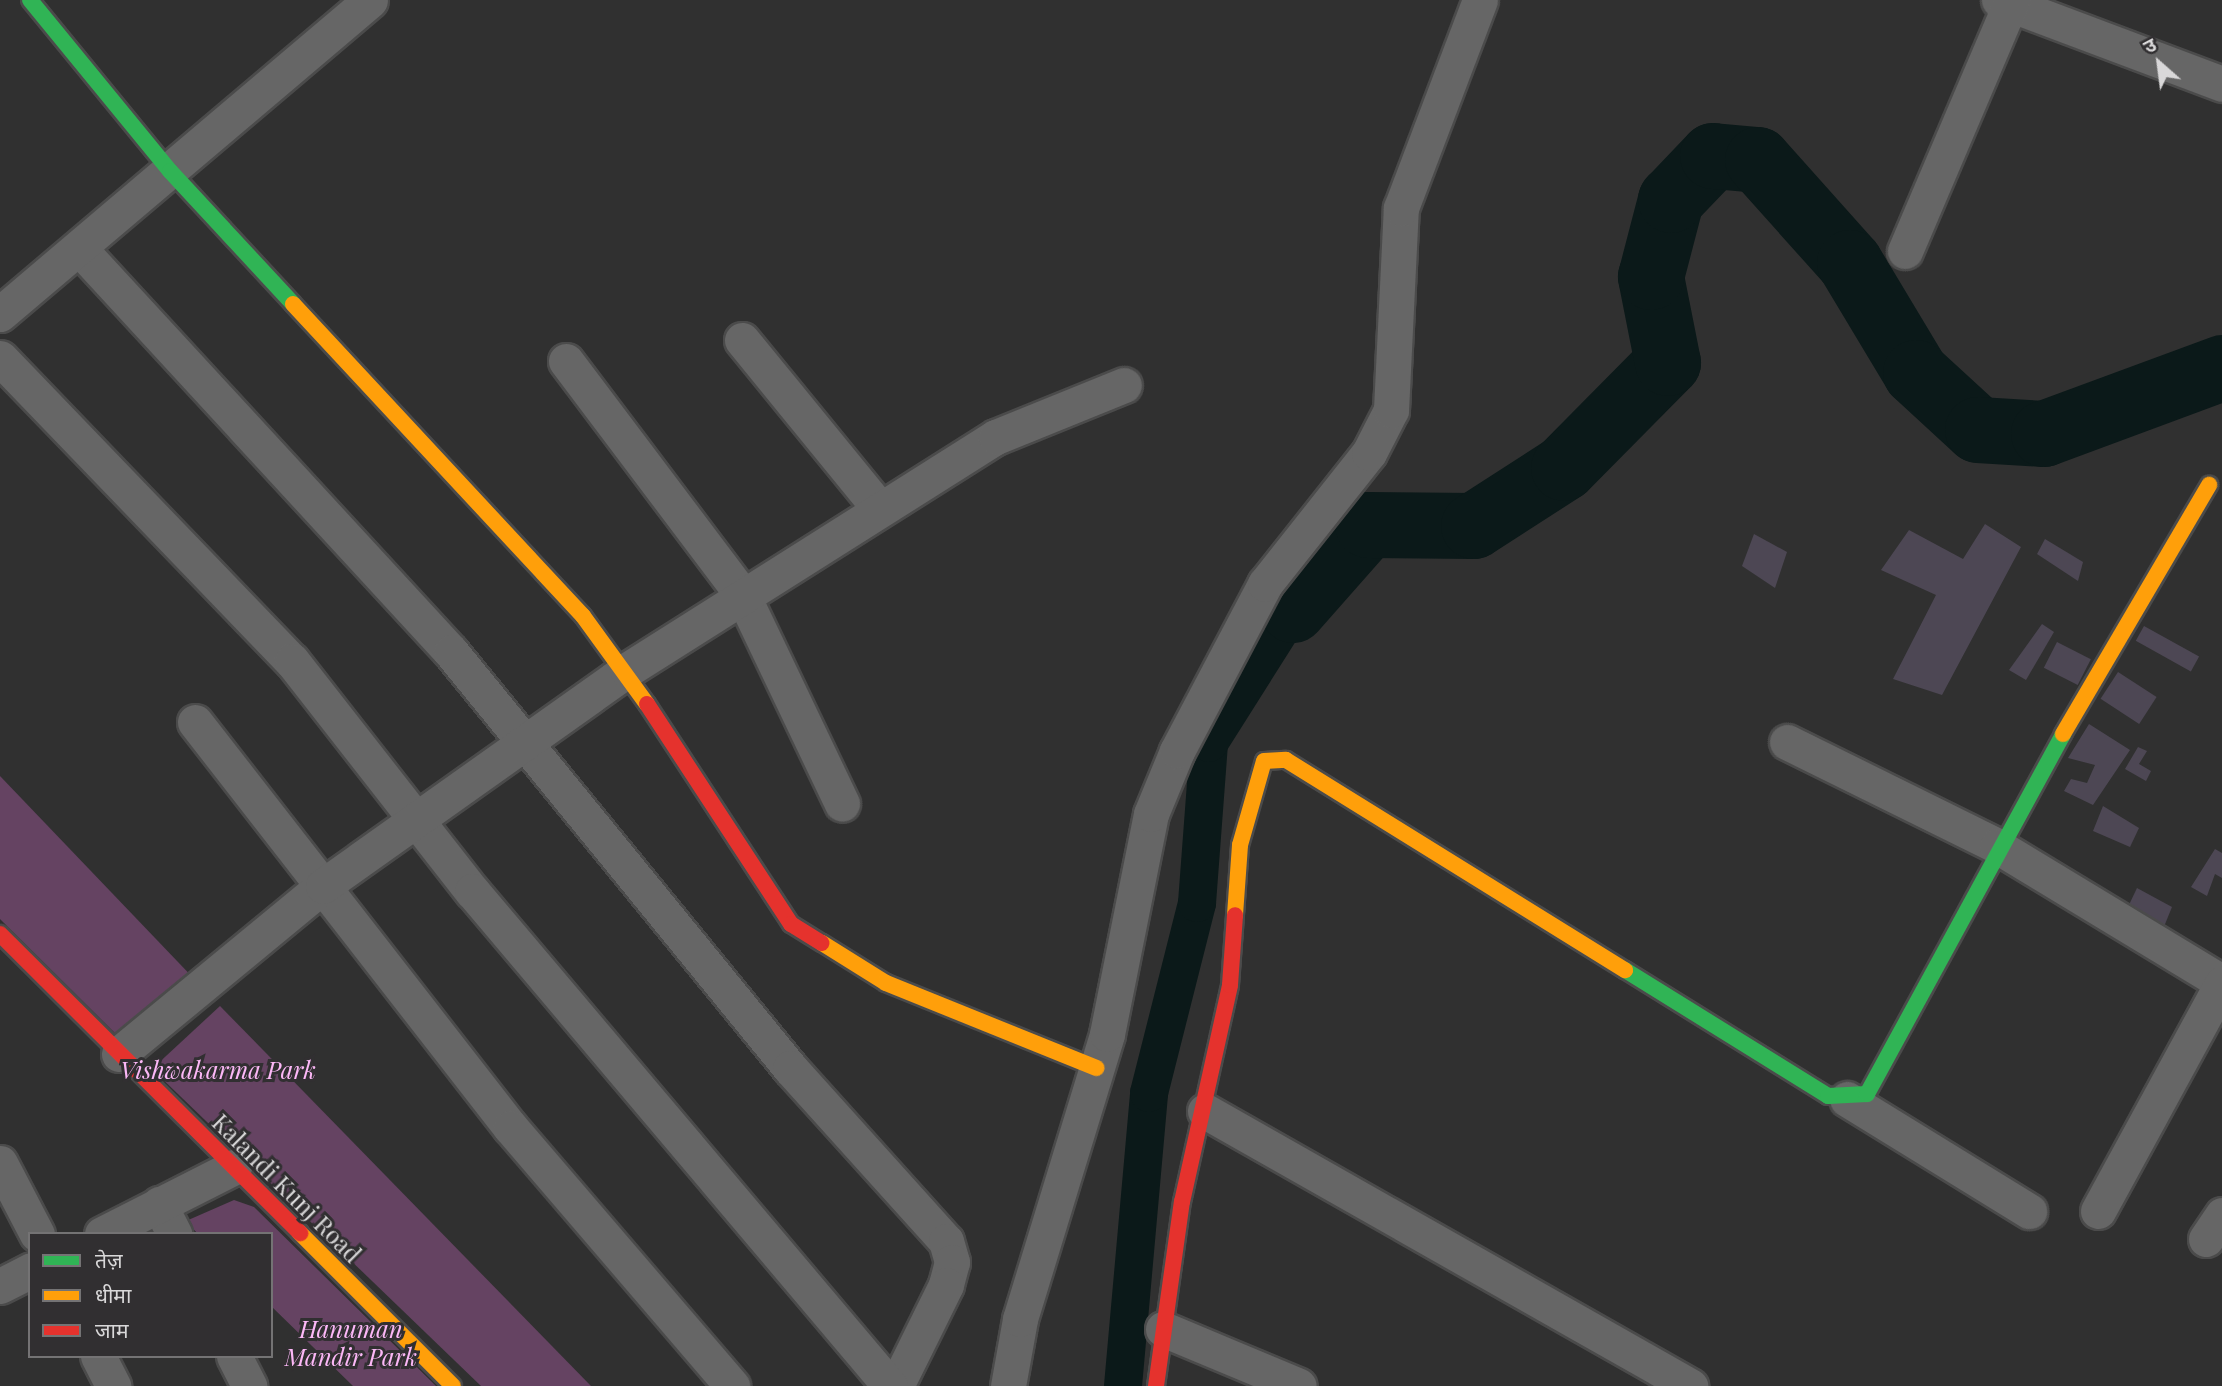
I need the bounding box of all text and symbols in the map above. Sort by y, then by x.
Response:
north arrow [2124,28,2194,98]
text: उ [2138,30,2160,59]
park label: Vishwakarma Park [120,1056,316,1084]
street label: Kalandi Kunj Road [207,1108,367,1268]
legend [28,1232,273,1358]
text: तेज़ [95,1245,123,1273]
text: धीमा [95,1280,131,1308]
text: जाम [95,1315,129,1343]
park label: Hanuman Mandir Park [285,1315,417,1371]

